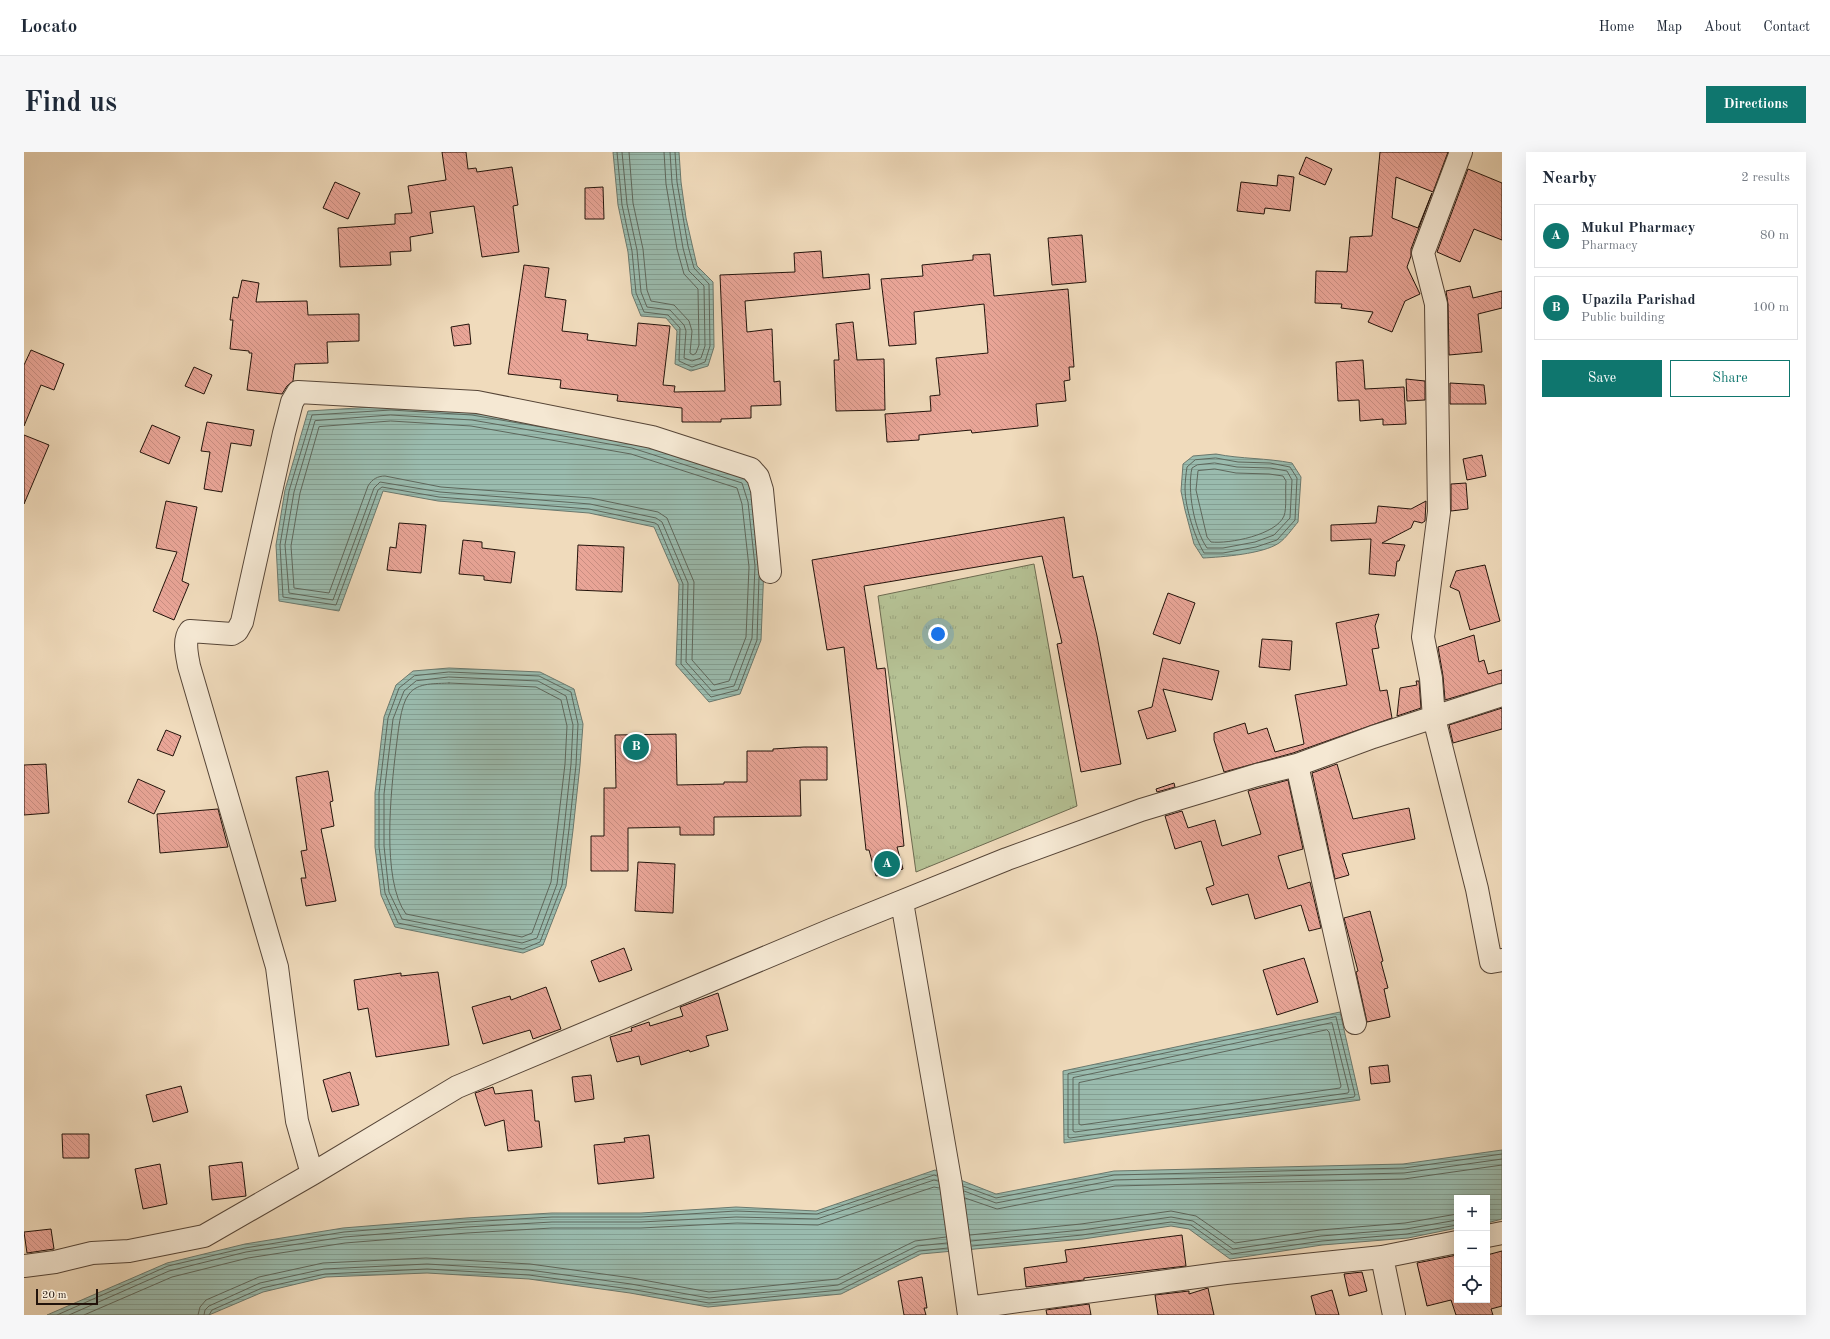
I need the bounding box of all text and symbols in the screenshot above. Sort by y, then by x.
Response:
text: Locato [20,18,77,37]
text: Home [1599,20,1634,34]
text: Map [1656,20,1682,34]
text: About [1704,20,1741,34]
text: Contact [1763,20,1810,34]
button: Directions [1706,86,1806,123]
text: Find us [24,90,117,118]
text: Nearby [1542,170,1597,187]
text: 2 results [1741,171,1790,184]
text: Mukul Pharmacy [1581,221,1696,236]
text: A [1551,229,1561,242]
text: 80 m [1760,229,1789,242]
text: Pharmacy [1581,239,1638,252]
text: Upazila Parishad [1581,293,1695,308]
text: B [1551,301,1561,314]
text: 100 m [1752,301,1789,314]
text: Public building [1581,311,1665,324]
button: Save [1542,360,1662,397]
button: Share [1670,360,1790,397]
your location [928,624,948,644]
pin: B [623,732,649,762]
pin: A [874,849,900,879]
map controls [1454,1195,1490,1303]
button: + [1454,1195,1490,1231]
button: − [1454,1231,1490,1267]
button: locate [1454,1267,1490,1303]
scale bar [36,1287,98,1306]
text: 20 m [42,1290,67,1301]

